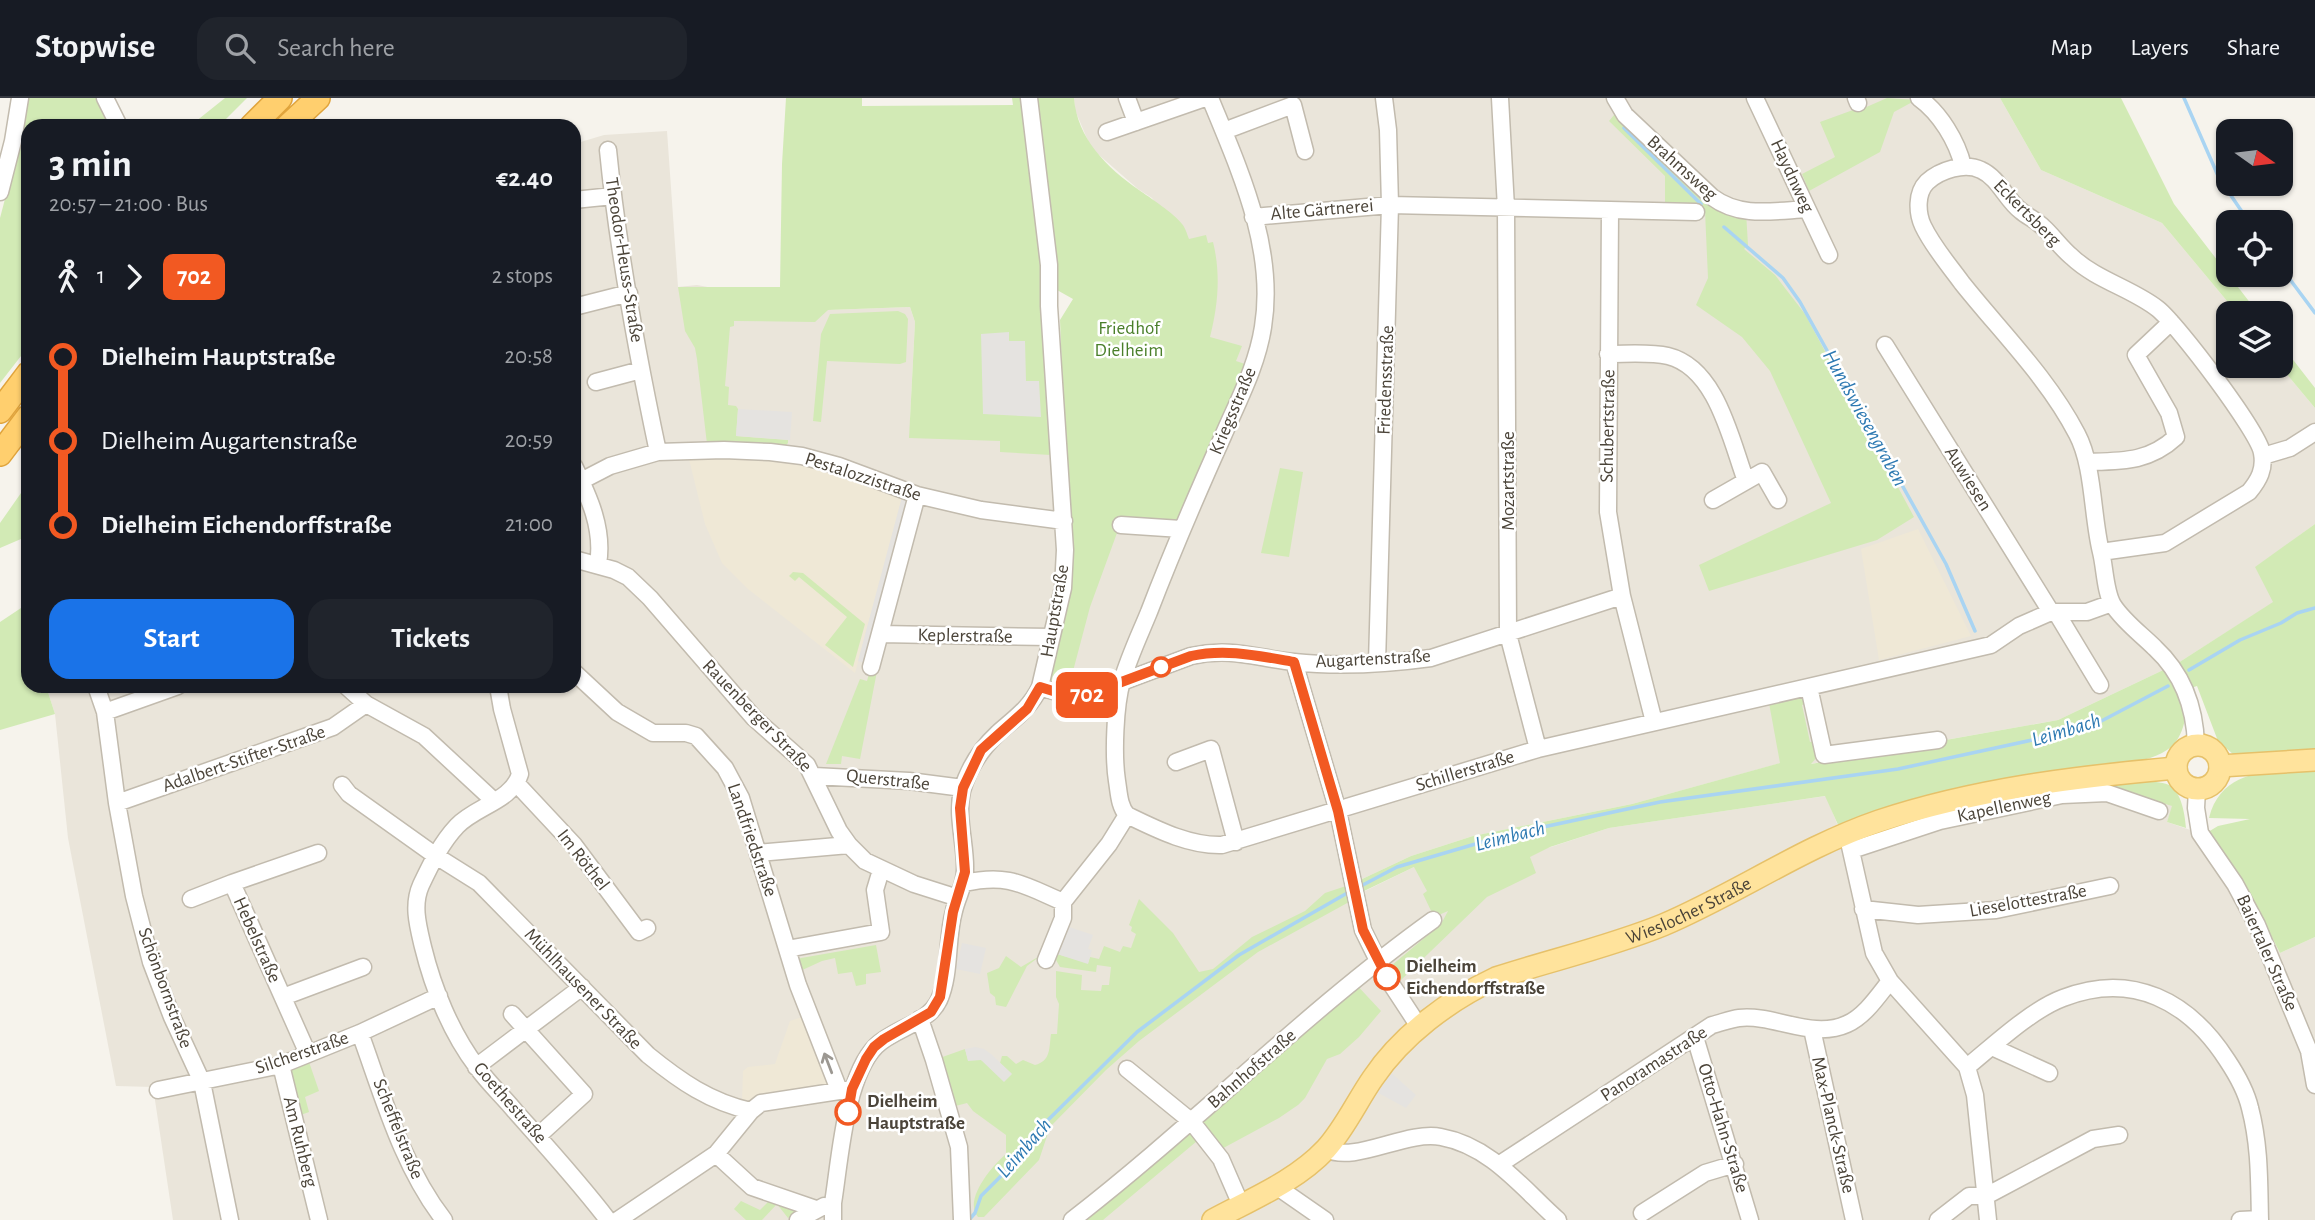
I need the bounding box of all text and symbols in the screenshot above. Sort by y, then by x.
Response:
search box [197,17,687,80]
icon: search [221,29,259,67]
text: Stopwise [35,31,155,64]
text: Search here [277,35,395,61]
text: Map [2050,36,2092,60]
text: Layers [2130,36,2189,60]
text: Share [2227,36,2280,60]
north arrow [2216,119,2292,196]
map controls [2216,119,2293,378]
street label: Brahmsweg [1643,132,1721,205]
street label: Haydnweg [1767,136,1818,216]
text: 3 min [49,146,132,184]
text: €2.40 [496,165,553,191]
street label: Theodor-Heuss-Straße [602,176,646,344]
street label: Eckertsberg [1990,176,2065,251]
text: 20:57 – 21:00 · Bus [49,193,208,216]
street label: Alte Gärtnerei [1270,196,1374,224]
button: locate [2216,210,2293,287]
icon: walk [49,258,87,296]
icon: forward [115,258,153,296]
text: 1 [97,265,105,288]
text: 702 [177,265,211,289]
text: 2 stops [492,265,553,288]
button: layers [2216,301,2293,378]
park label: Friedhof Dielheim [1095,319,1163,360]
street label: Friedensstraße [1375,325,1397,435]
text: Dielheim Hauptstraße [101,344,336,370]
text: 20:58 [505,345,553,368]
water label: Hundswiesengraben [1819,346,1911,490]
street label: Kriegsstraße [1206,365,1260,457]
street label: Schubertstraße [1598,369,1618,483]
text: Dielheim Augartenstraße [101,428,357,454]
text: 20:59 [505,429,553,452]
street label: Mozartstraße [1499,431,1518,531]
street label: Auwiesen [1941,444,1995,514]
street label: Pestalozzistraße [803,449,923,505]
text: Dielheim Eichendorffstraße [101,512,392,538]
text: 21:00 [505,513,553,536]
street label: Hauptstraße [1037,563,1073,659]
button: Start [49,599,294,679]
button: Tickets [308,599,553,679]
street label: Keplerstraße [917,626,1013,646]
street label: Augartenstraße [1315,646,1431,672]
street label: Rauenberger Straße [699,656,815,776]
unlabelled marker [1151,657,1171,677]
line badge: 702 [1047,672,1127,718]
text: 702 [1070,683,1104,707]
water label: Leimbach [2029,710,2103,750]
street label: Adalbert-Stifter-Straße [160,722,328,796]
street label: Schillerstraße [1414,747,1516,795]
street label: Querstraße [845,766,931,794]
street label: Landfriedstraße [724,781,780,899]
street label: Kapellenweg [1955,788,2053,826]
water label: Leimbach [1473,817,1547,855]
street label: Im Röthel [553,826,613,894]
street label: Wieslocher Straße [1623,874,1754,947]
street label: Lieselottestraße [1968,881,2088,921]
street label: Baiertaler Straße [2233,892,2301,1014]
street label: Hebelstraße [230,894,284,986]
street label: Schönbornstraße [134,925,196,1051]
street label: Mühlhausener Straße [521,925,645,1053]
place label: Dielheim Eichendorffstraße [1406,957,1545,998]
marker: Dielheim Eichendorffstraße [1374,964,1400,990]
street label: Panoramastraße [1597,1023,1711,1105]
street label: Bahnhofstraße [1204,1026,1300,1112]
street label: Silcherstraße [253,1028,351,1078]
one-way arrow [821,1053,834,1075]
street label: Max-Planck-Straße [1808,1055,1858,1195]
street label: Goethestraße [470,1059,550,1147]
street label: Otto-Hahn-Straße [1694,1061,1752,1195]
street label: Scheffelstraße [369,1076,427,1182]
place label: Dielheim Hauptstraße [867,1092,965,1133]
street label: Am Ruhberg [280,1095,321,1190]
marker: Dielheim Hauptstraße [835,1099,861,1125]
water label: Leimbach [993,1114,1055,1182]

